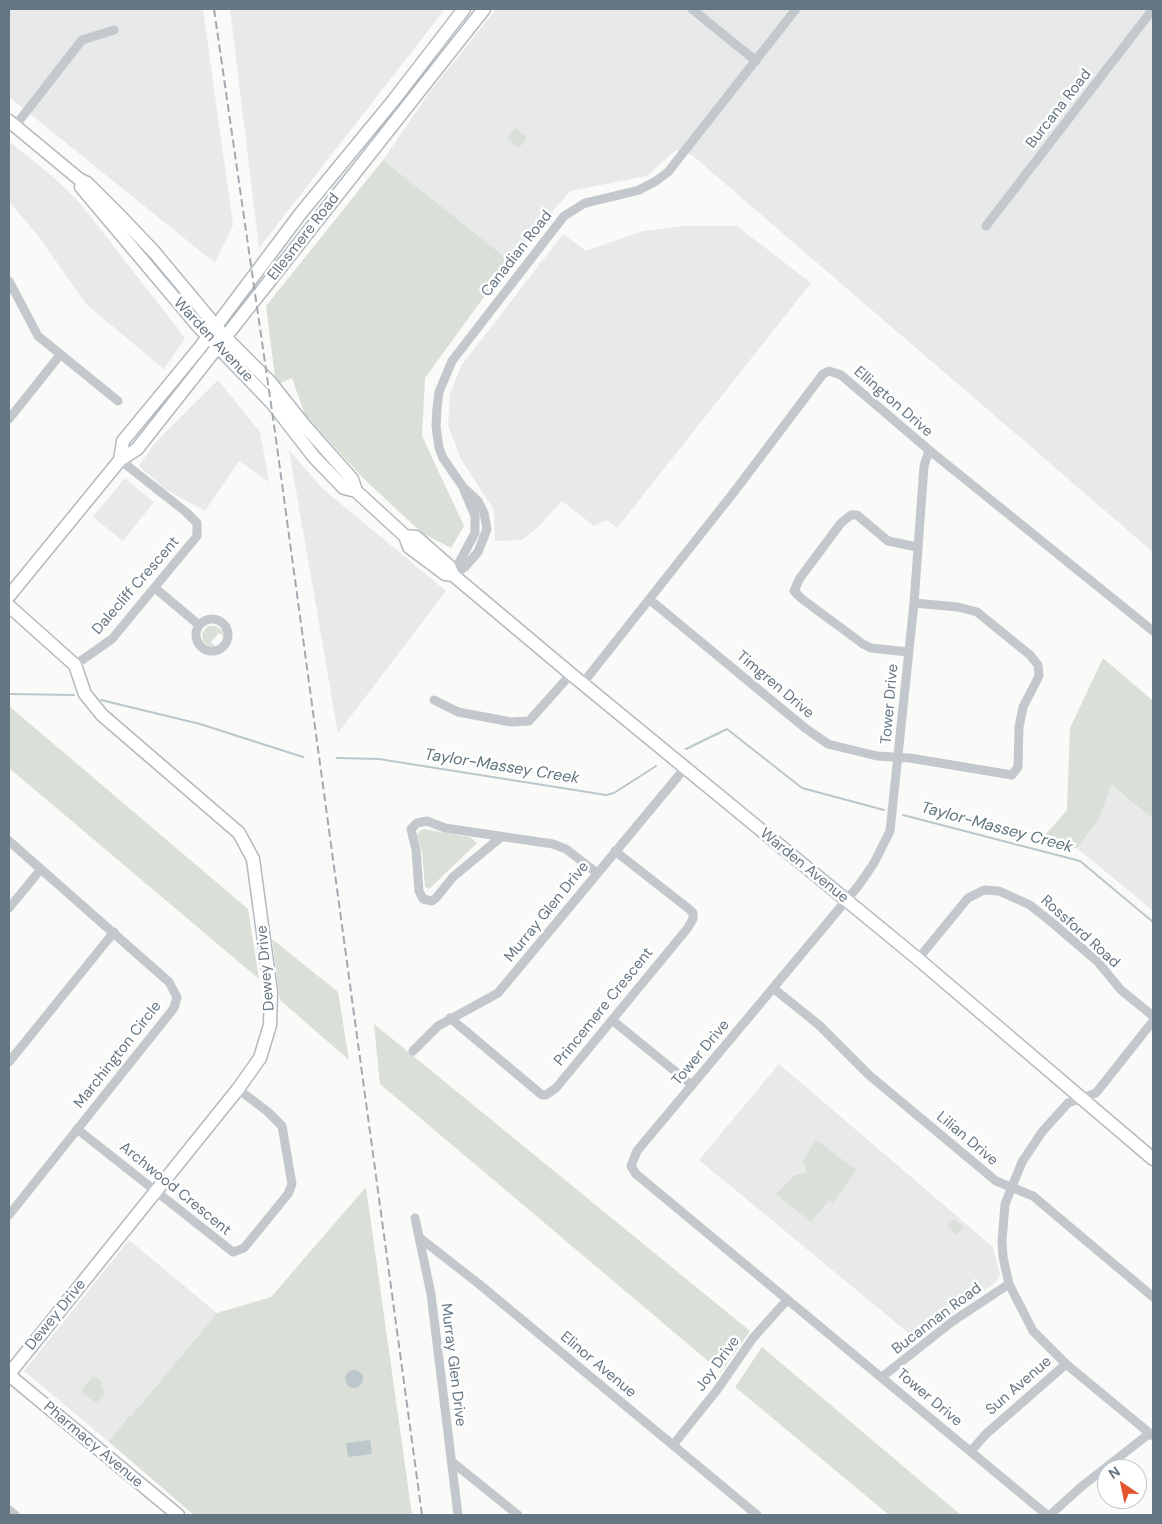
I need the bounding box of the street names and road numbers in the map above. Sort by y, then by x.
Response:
street label: Burcana Road [1023,66,1095,152]
street label: Ellesmere Road [264,190,344,284]
street label: Canadian Road [478,207,556,301]
street label: Warden Avenue [169,294,257,386]
street label: Ellington Drive [850,363,936,441]
street label: Dalecliff Crescent [89,533,183,639]
street label: Timgren Drive [733,647,817,723]
street label: Tower Drive [878,663,902,745]
street label: Warden Avenue [756,825,852,907]
street label: Murray Glen Drive [501,858,593,966]
street label: Rossford Road [1037,892,1123,972]
street label: Dewey Drive [253,924,279,1012]
street label: Princemere Crescent [551,944,657,1070]
street label: Marchington Circle [71,998,165,1112]
street label: Tower Drive [668,1016,734,1090]
street label: Lilian Drive [933,1108,1001,1170]
street label: Archwood Crescent [116,1138,234,1240]
street label: Dewey Drive [22,1276,90,1354]
street label: Bucannan Road [889,1280,985,1358]
street label: Murray Glen Drive [437,1302,469,1428]
street label: Elinor Avenue [556,1328,640,1402]
street label: Joy Drive [692,1333,744,1395]
street label: Sun Avenue [983,1353,1055,1419]
street label: Tower Drive [892,1365,966,1431]
street label: Pharmacy Avenue [40,1398,146,1492]

